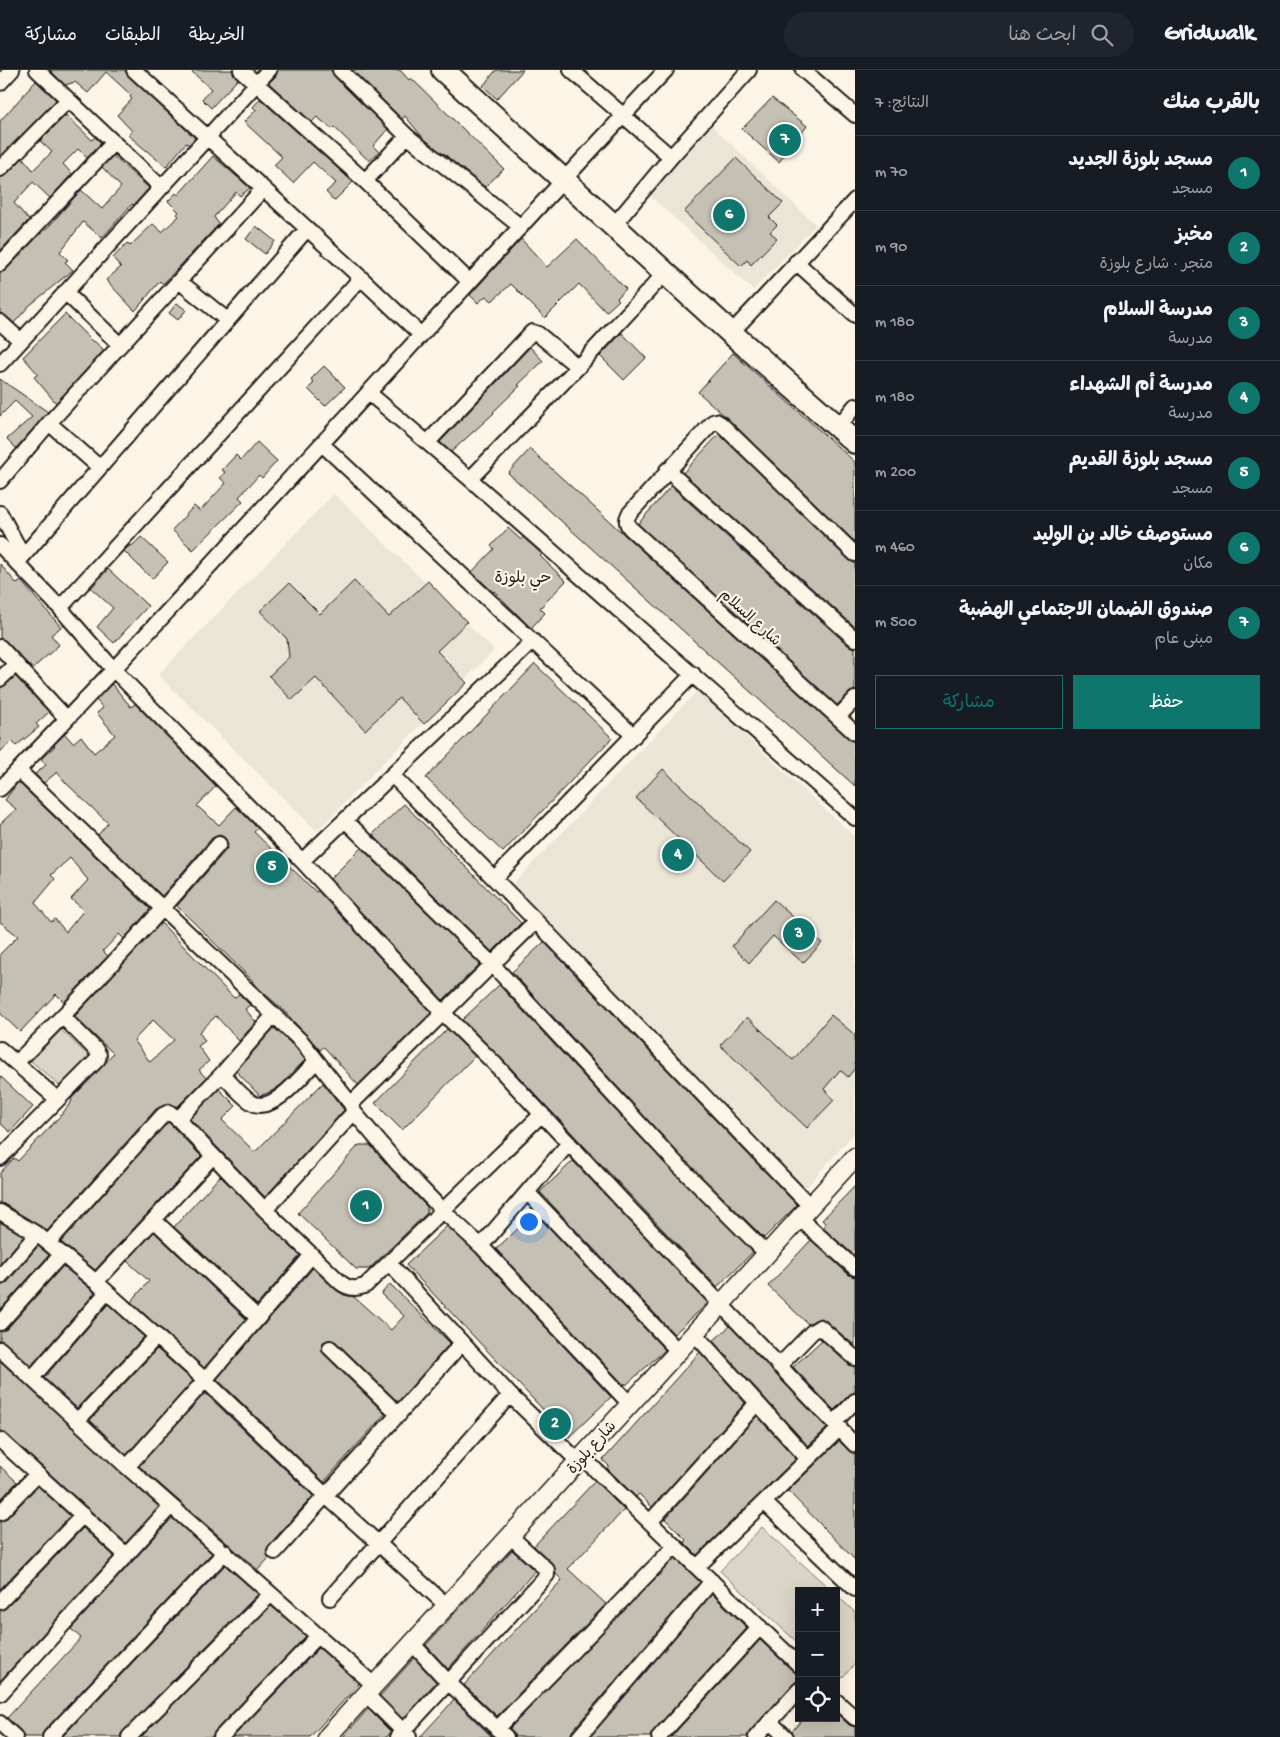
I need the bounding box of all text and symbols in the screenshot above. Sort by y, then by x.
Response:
search box [784,12,1134,57]
text: Gridwalk [1164,20,1255,49]
icon: search [1088,21,1116,49]
text: ابحث هنا [1008,25,1076,48]
text: مشاركة [25,26,77,47]
text: الطبقات [105,26,161,47]
text: الخريطة [189,26,245,47]
text: بالقرب منك [1163,92,1260,117]
text: النتائج: 7 [875,95,929,114]
pin: 7 [769,121,801,159]
text: مسجد بلوزة الجديد [1068,150,1213,173]
text: 70 m [875,164,908,183]
text: 1 [1241,164,1247,183]
text: مسجد [1172,181,1213,200]
pin: 6 [713,196,745,234]
text: مخبز [1176,225,1213,248]
text: 90 m [875,239,907,258]
text: 2 [1240,239,1248,258]
text: متجر · شارع بلوزة [1100,256,1213,275]
text: مدرسة السلام [1103,300,1213,323]
text: 180 m [875,314,914,333]
text: 3 [1240,314,1248,333]
text: مدرسة [1168,331,1213,350]
text: مدرسة أم الشهداء [1070,375,1213,398]
text: 180 m [875,389,914,408]
text: 4 [1240,389,1248,408]
text: مدرسة [1168,406,1213,425]
text: مسجد بلوزة القديم [1069,450,1213,473]
text: 200 m [875,464,916,483]
text: 5 [1240,464,1248,483]
text: مسجد [1172,481,1213,500]
text: مستوصف خالد بن الوليد [1033,525,1213,548]
text: 460 m [875,539,915,558]
text: 6 [1240,539,1248,558]
text: مكان [1183,556,1213,575]
district label: حي بلوزة [495,570,551,591]
street label: شارع السلام [715,586,784,651]
text: صندوق الضمان الاجتماعي الهضبة [959,600,1213,623]
text: 500 m [875,614,917,633]
text: 7 [1240,614,1248,633]
text: مبنى عام [1154,631,1213,650]
button: مشاركة [875,675,1063,729]
button: حفظ [1073,675,1260,729]
pin: 4 [662,836,694,874]
pin: 5 [256,848,288,886]
pin: 3 [783,915,815,953]
pin: 1 [350,1187,382,1225]
your location [516,1209,542,1235]
pin: 2 [539,1405,571,1443]
street label: شارع بلوزة [564,1418,621,1479]
map controls [795,1587,840,1722]
button: + [795,1587,840,1632]
button: − [795,1632,840,1677]
button: locate [795,1677,840,1722]

